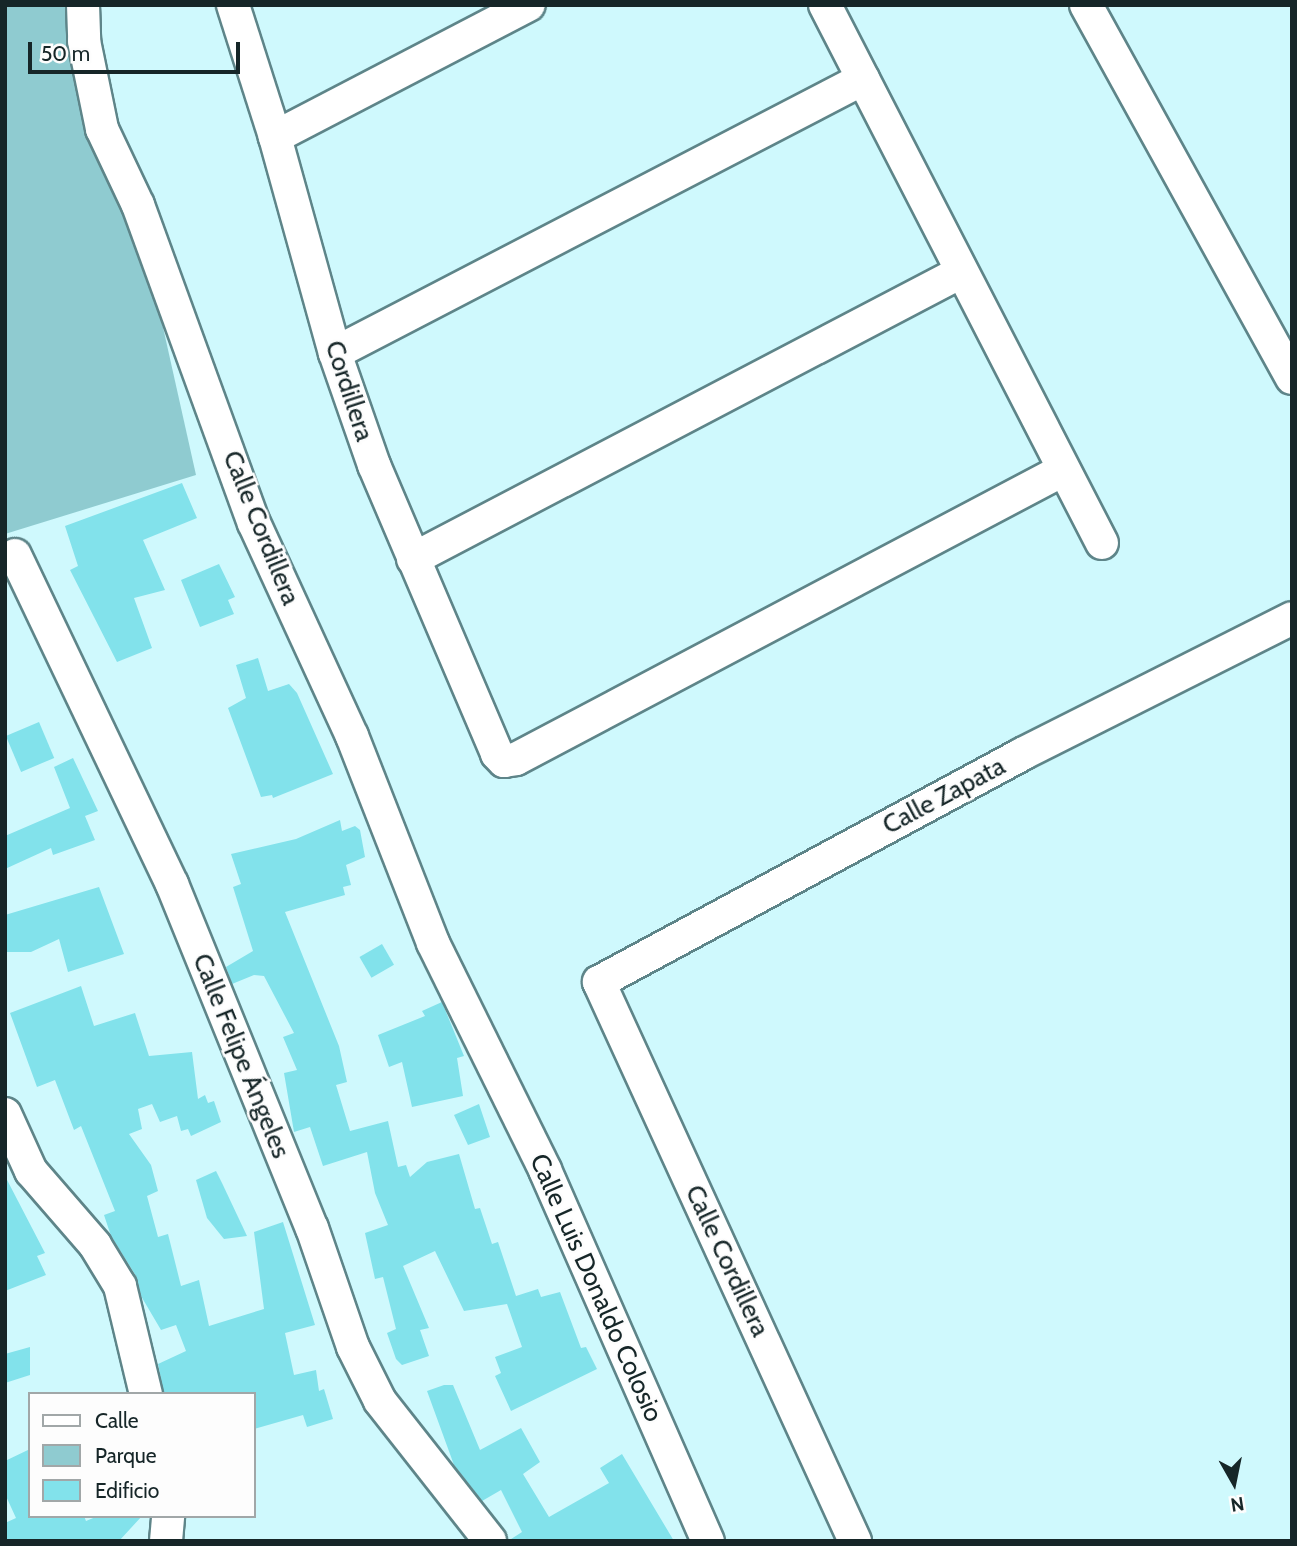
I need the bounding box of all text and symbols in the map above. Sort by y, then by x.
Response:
scale bar [32,28,243,72]
text: 50 m [41,41,90,66]
street label: Cordillera [318,337,380,445]
street label: Calle Cordillera [216,446,306,610]
street label: Calle Zapata [877,751,1011,841]
street label: Calle Felipe Ángeles [186,949,296,1163]
street label: Calle Luis Donaldo Colosio [523,1149,669,1427]
street label: Calle Cordillera [678,1180,776,1342]
legend [28,1392,256,1518]
text: Calle [95,1408,139,1433]
text: Parque [95,1443,157,1468]
north arrow [1199,1448,1269,1518]
text: Edificio [95,1478,159,1503]
text: N [1229,1492,1246,1517]

